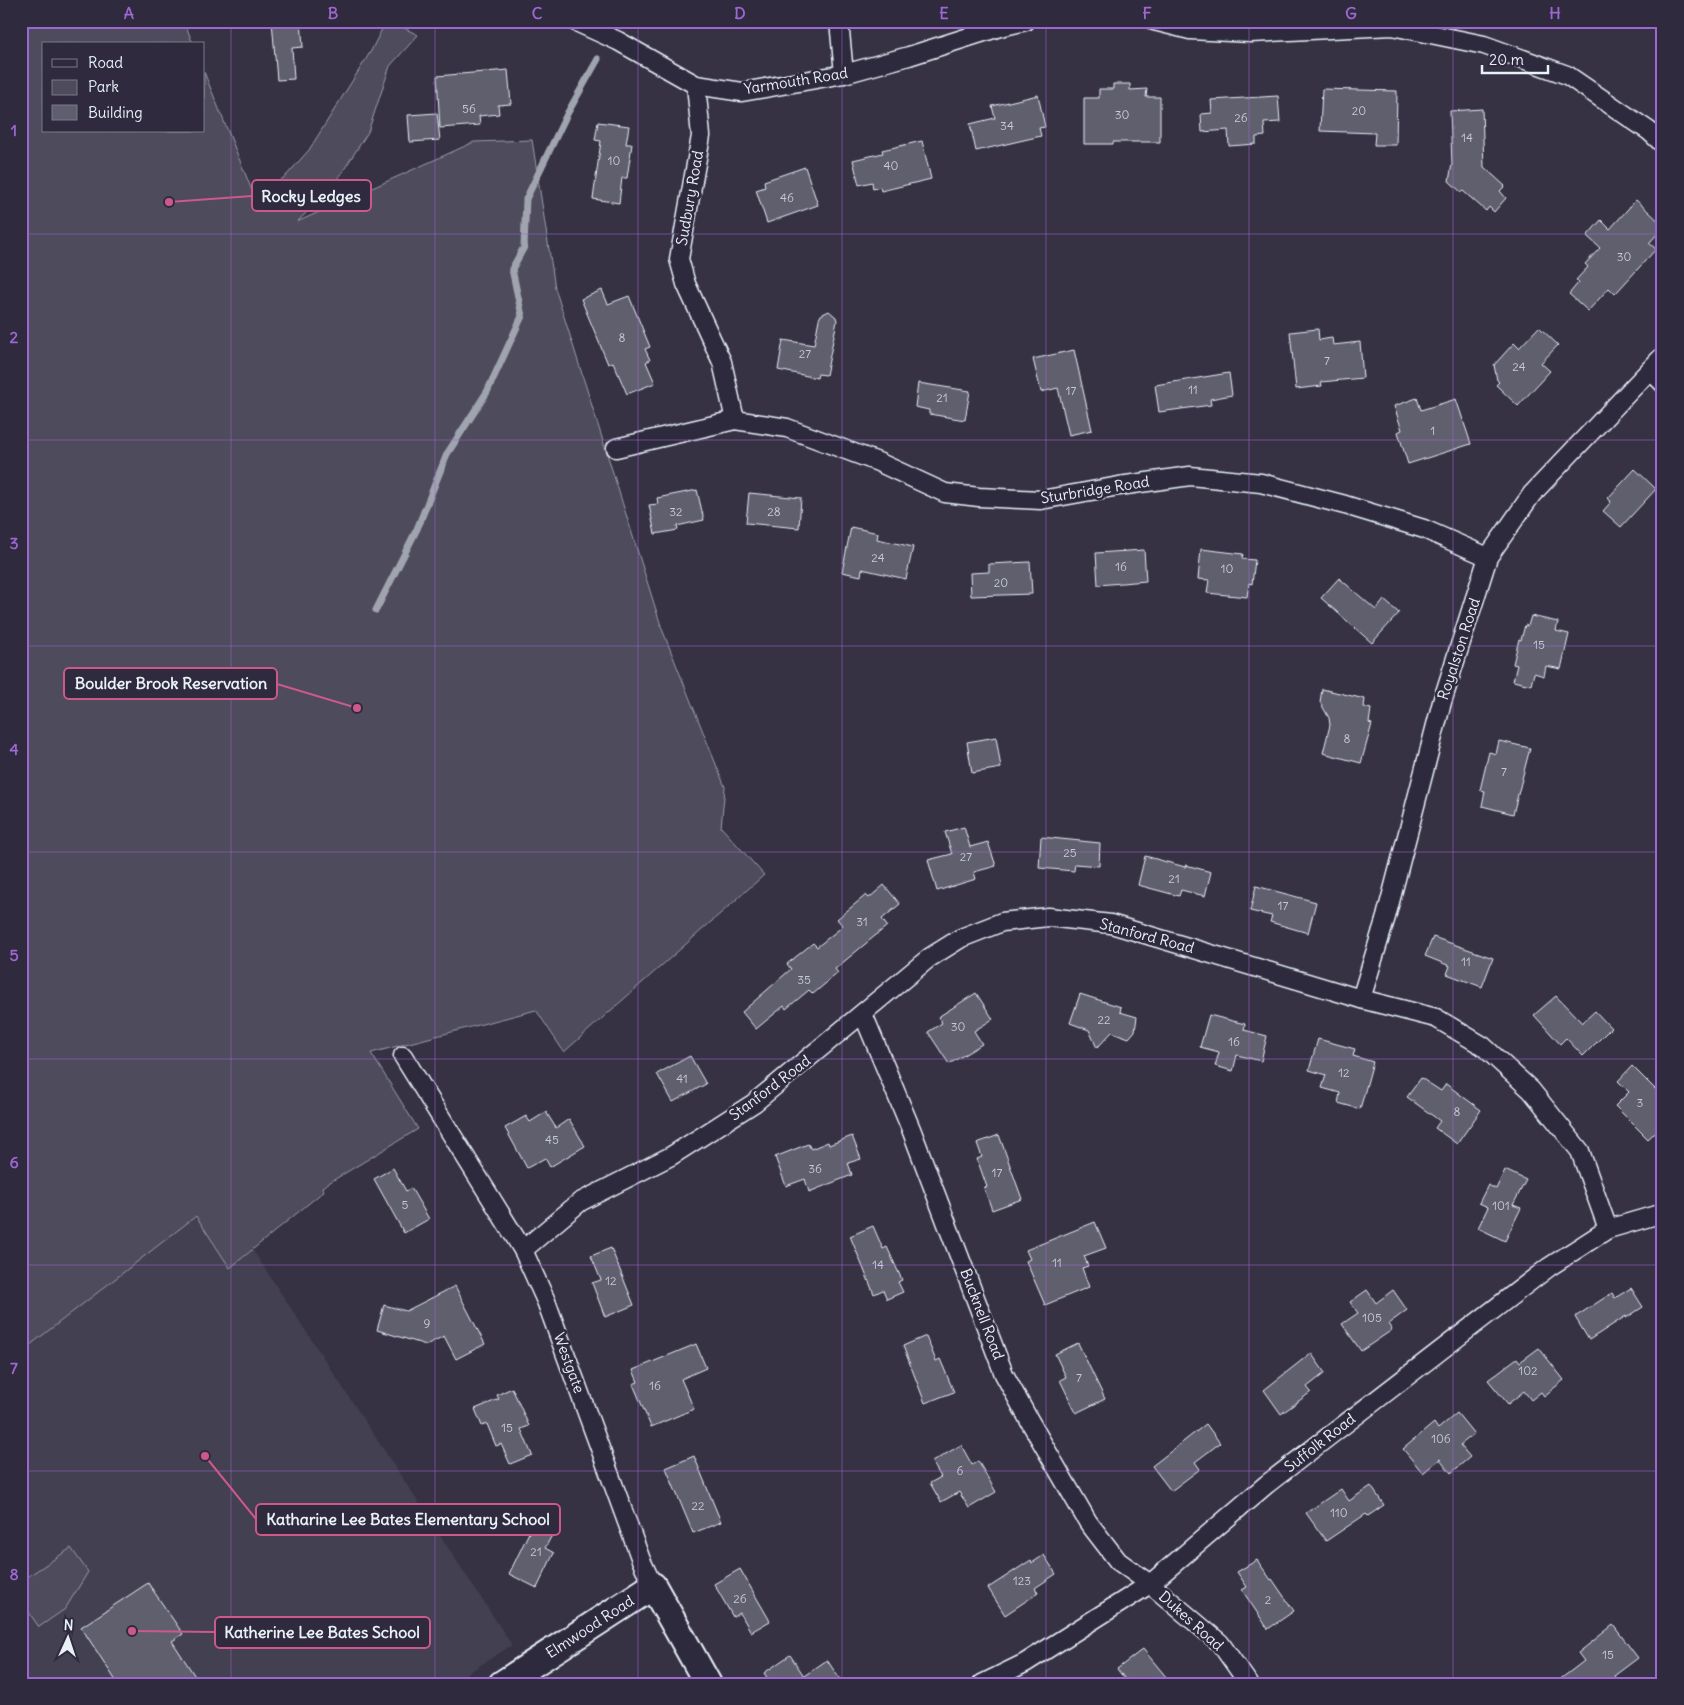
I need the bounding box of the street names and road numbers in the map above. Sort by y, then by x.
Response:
street label: Yarmouth Road [743,63,849,98]
street label: Sudbury Road [672,149,707,247]
street label: Sturbridge Road [1039,472,1151,507]
street label: Royalston Road [1433,595,1484,702]
street label: Stanford Road [1098,914,1197,957]
street label: Stanford Road [725,1051,814,1124]
street label: Bucknell Road [956,1266,1009,1362]
street label: Westgate [550,1330,589,1396]
street label: Suffolk Road [1280,1409,1359,1476]
street label: Dukes Road [1155,1587,1228,1655]
street label: Elmwood Road [542,1591,638,1662]

